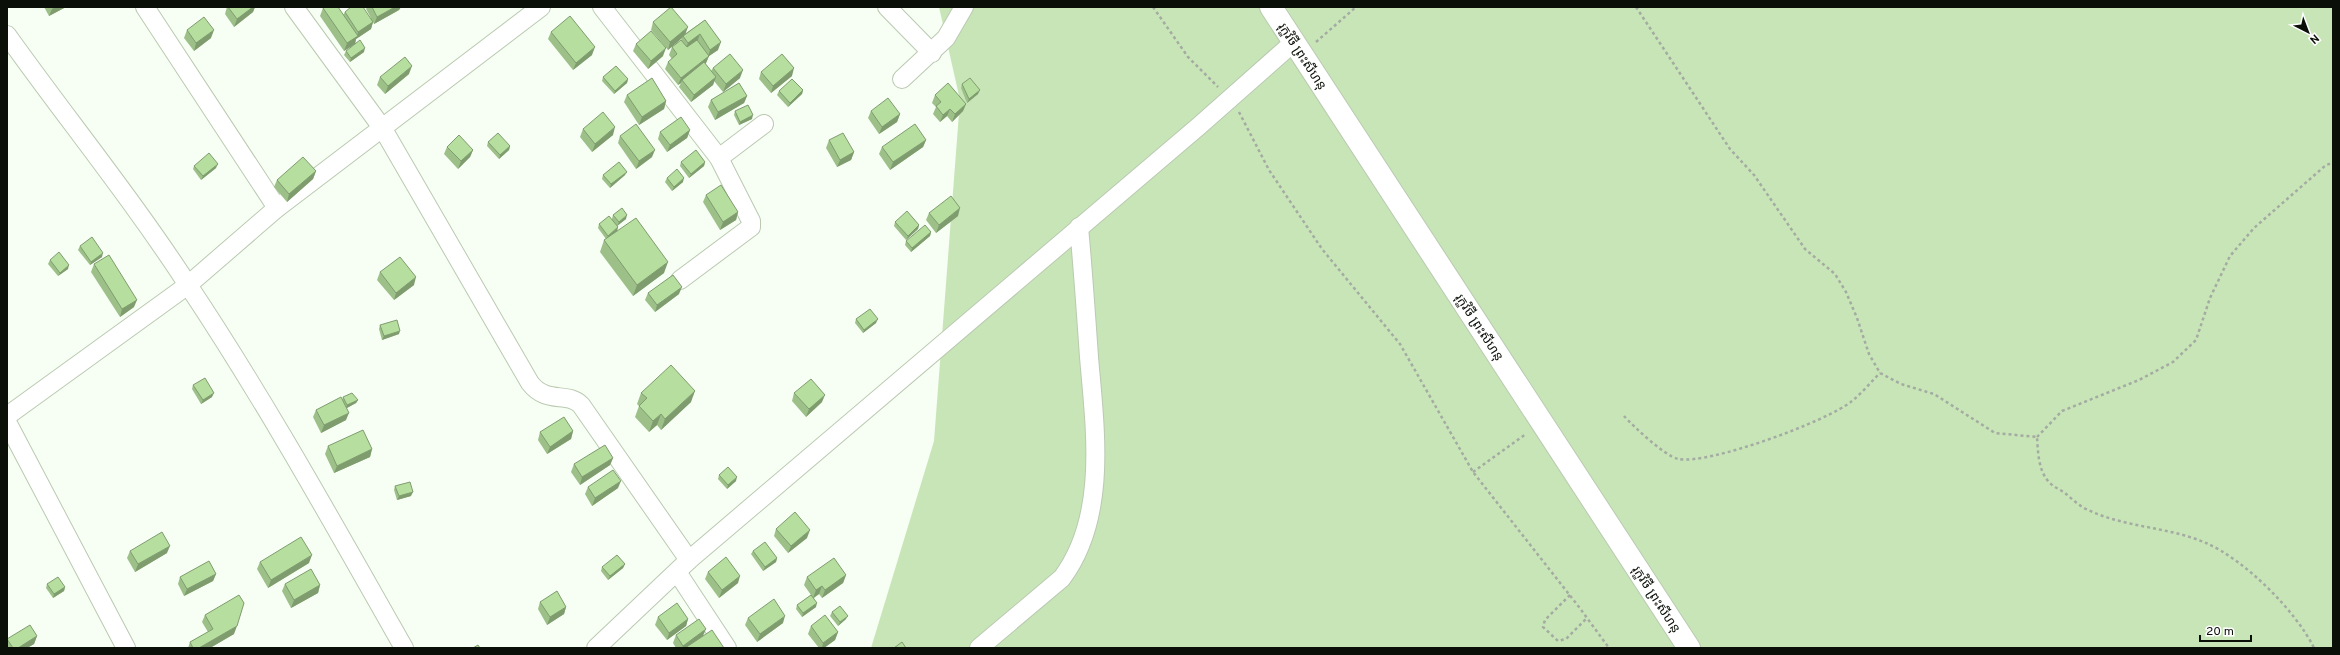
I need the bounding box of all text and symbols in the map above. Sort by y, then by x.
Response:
north arrow [2288,12,2328,52]
street label: រុក្ខវិថី ព្រះសីហនុ [1274,19,1331,94]
text: N [2306,31,2322,47]
street label: រុក្ខវិថី ព្រះសីហនុ [1451,290,1508,365]
street label: រុក្ខវិថី ព្រះសីហនុ [1628,562,1685,637]
scale bar [2200,617,2251,643]
text: 20 m [2206,624,2234,640]

